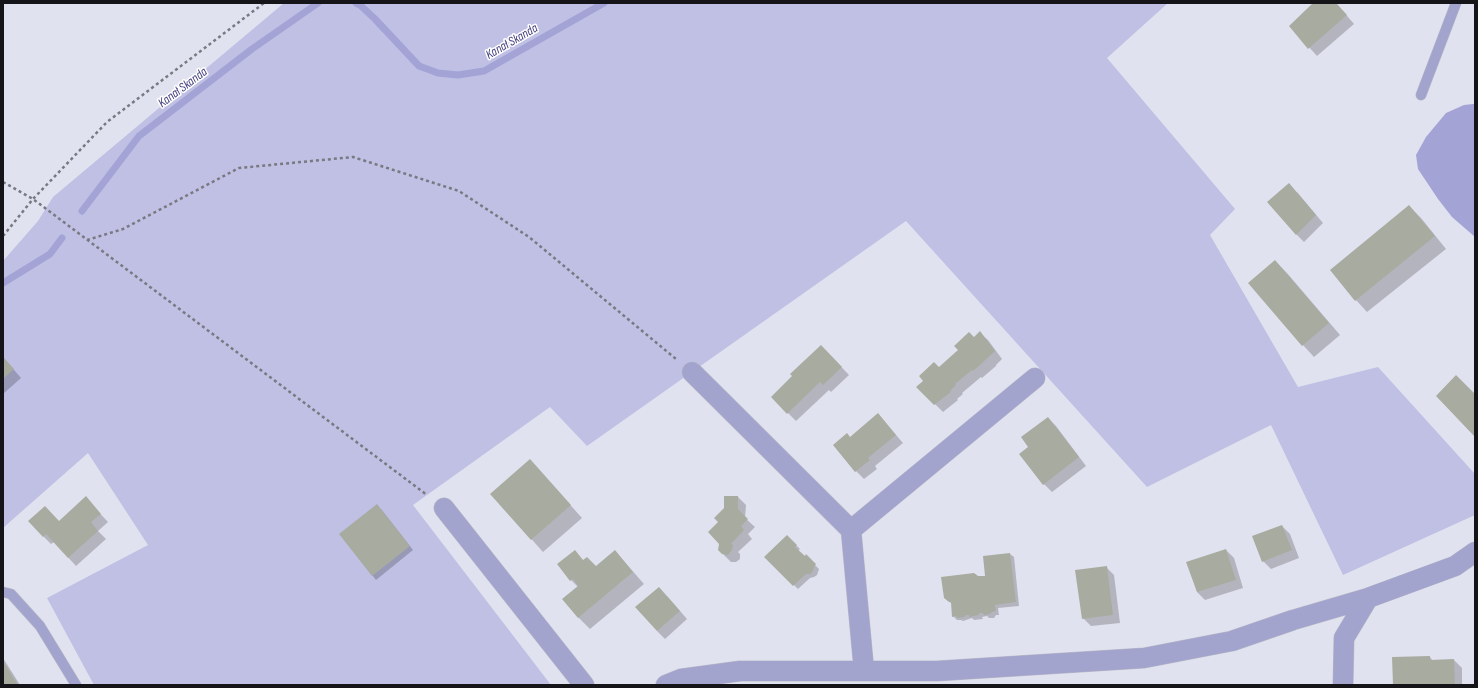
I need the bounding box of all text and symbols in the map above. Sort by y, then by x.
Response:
water label: Kanał Skanda [483,21,541,63]
water label: Kanał Skanda [155,65,211,111]

